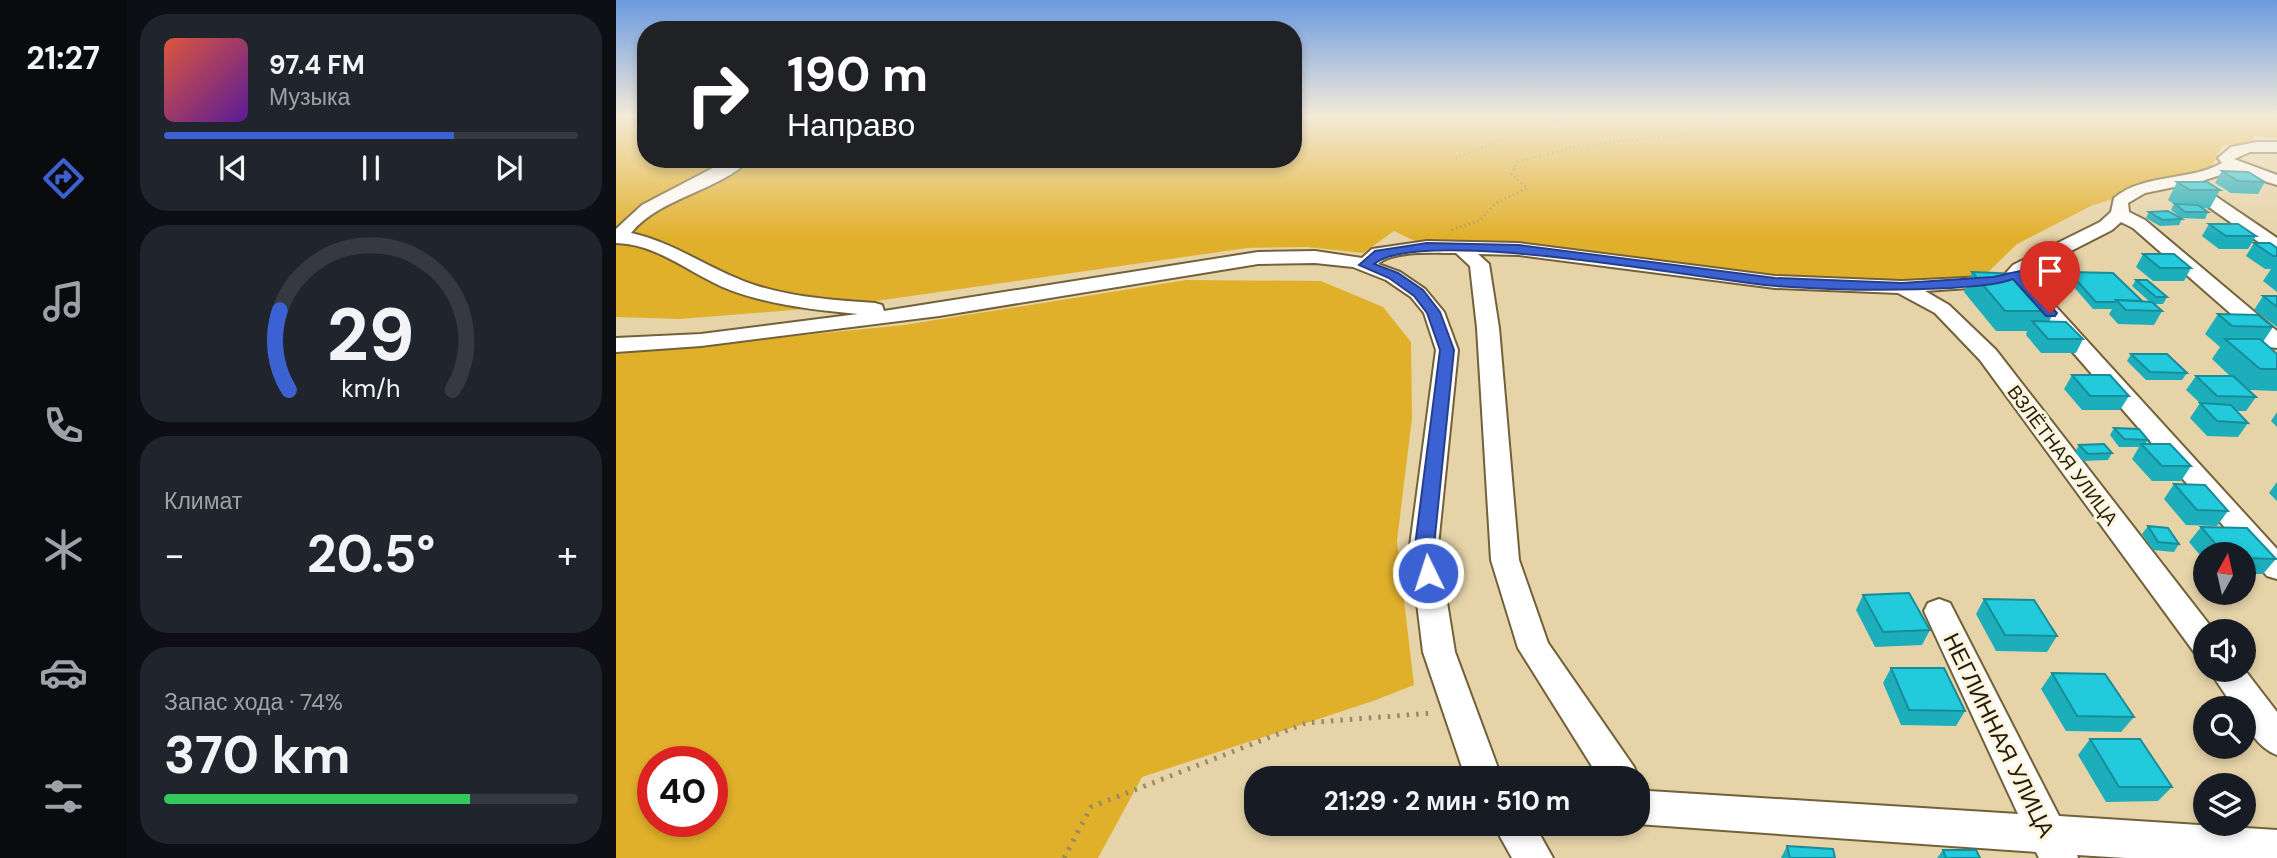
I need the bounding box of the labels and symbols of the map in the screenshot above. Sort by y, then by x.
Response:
pin [2020,241,2080,313]
street label: ВЗЛЁТНАЯ УЛИЦА [2002,380,2124,531]
position arrow [1391,536,1465,610]
north arrow [2193,542,2256,606]
street label: НЕГЛИННАЯ УЛИЦА [1936,628,2062,843]
speed limit sign: 40 [637,746,728,837]

